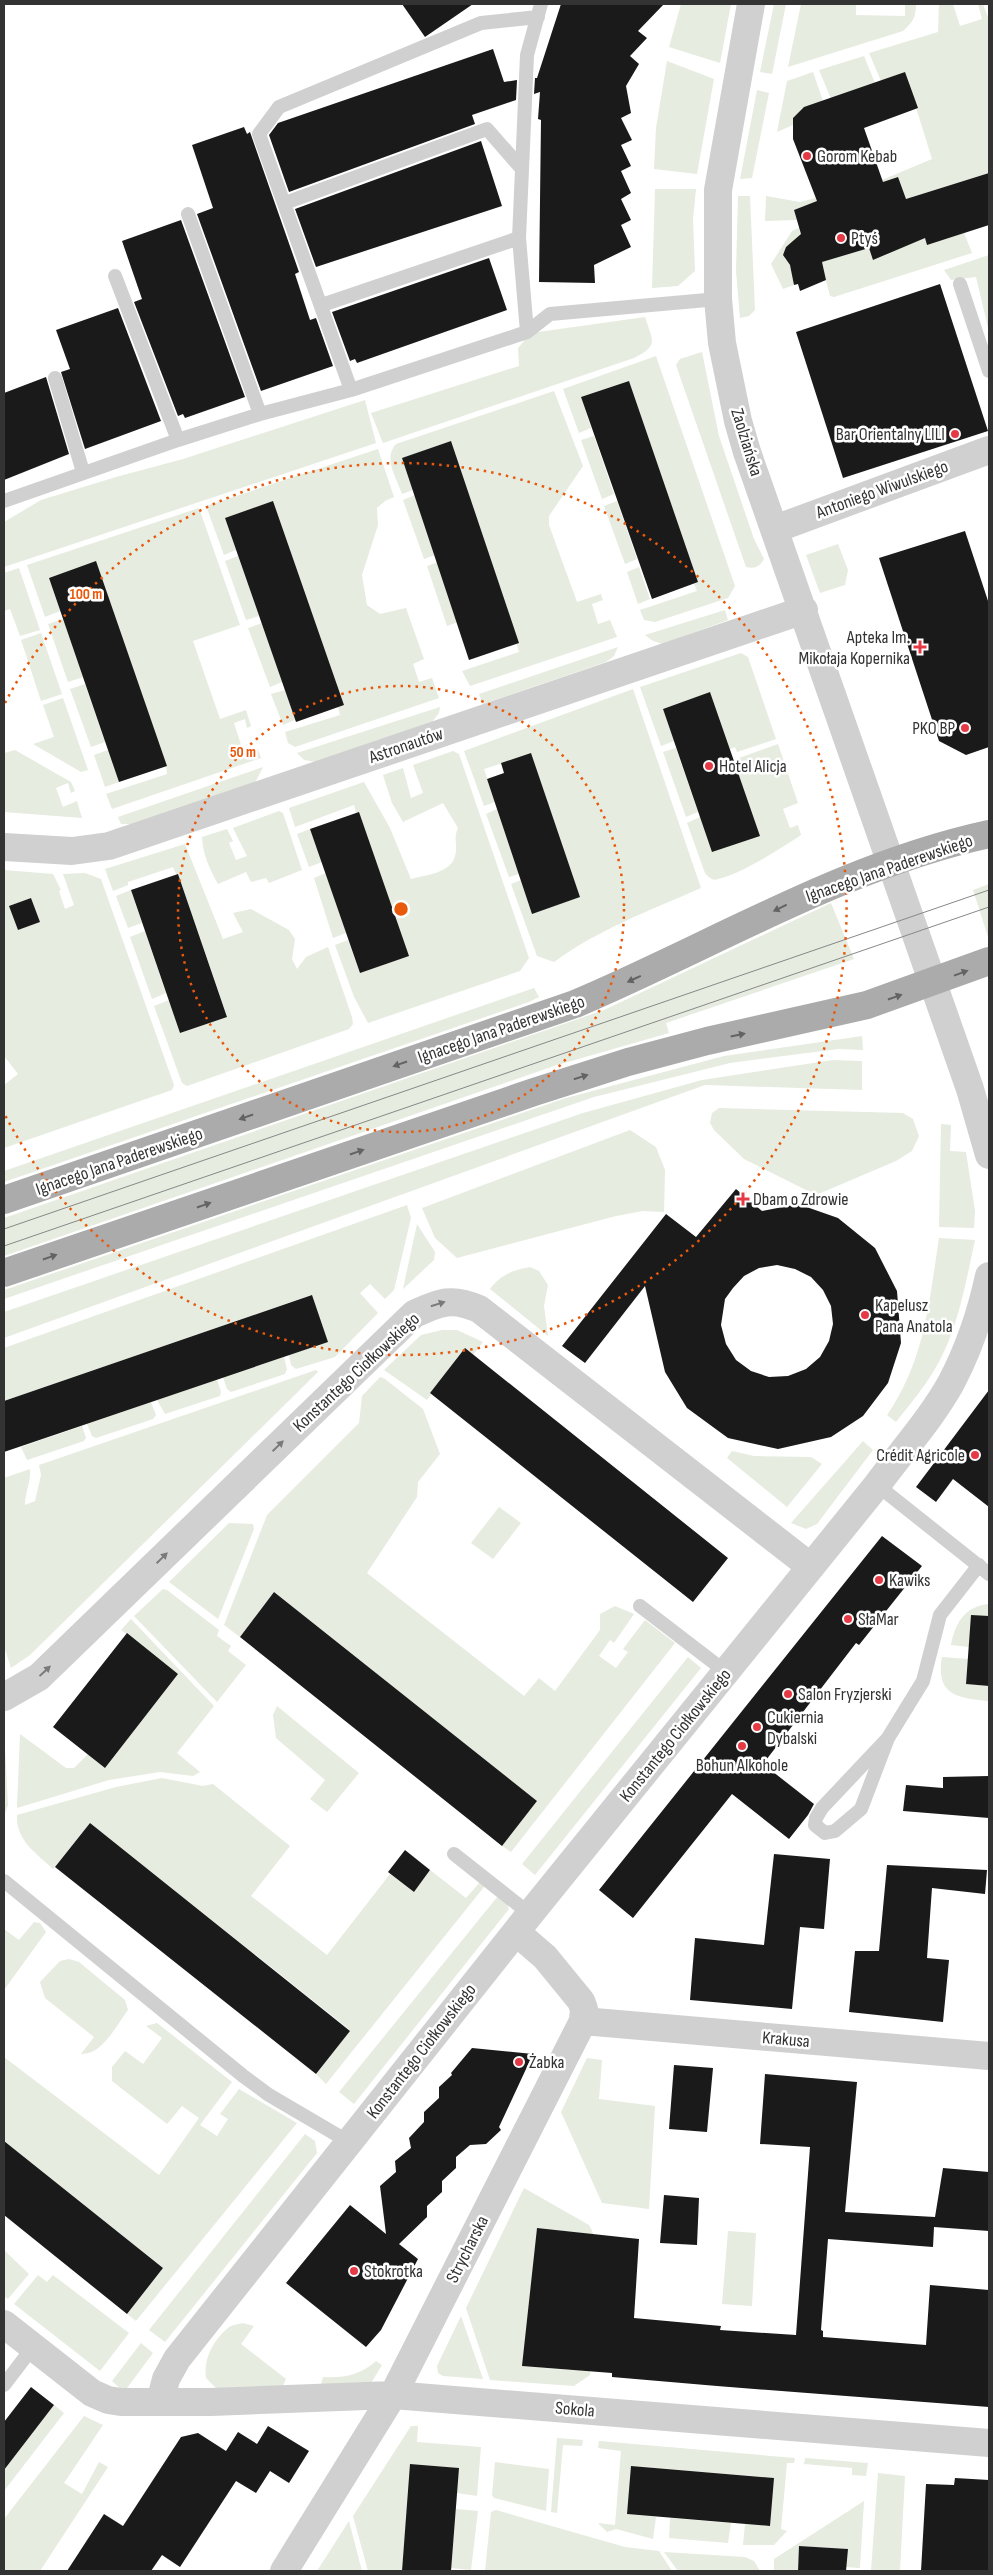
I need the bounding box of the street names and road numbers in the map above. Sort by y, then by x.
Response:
street label: Zaolziańska [726,406,767,479]
street label: Antoniego Wiwulskiego [812,456,951,523]
street label: Astronautów [365,723,446,768]
street label: Ignacego Jana Paderewskiego [803,830,975,907]
street label: Ignacego Jana Paderewskiego [415,991,587,1068]
street label: Ignacego Jana Paderewskiego [33,1123,205,1200]
street label: Konstantego Ciołkowskiego [289,1308,424,1436]
street label: Konstantego Ciołkowskiego [615,1665,736,1806]
street label: Konstantego Ciołkowskiego [362,1980,481,2123]
street label: Krakusa [761,2027,811,2052]
street label: Strycharska [442,2212,493,2286]
street label: Sokola [554,2397,596,2422]

